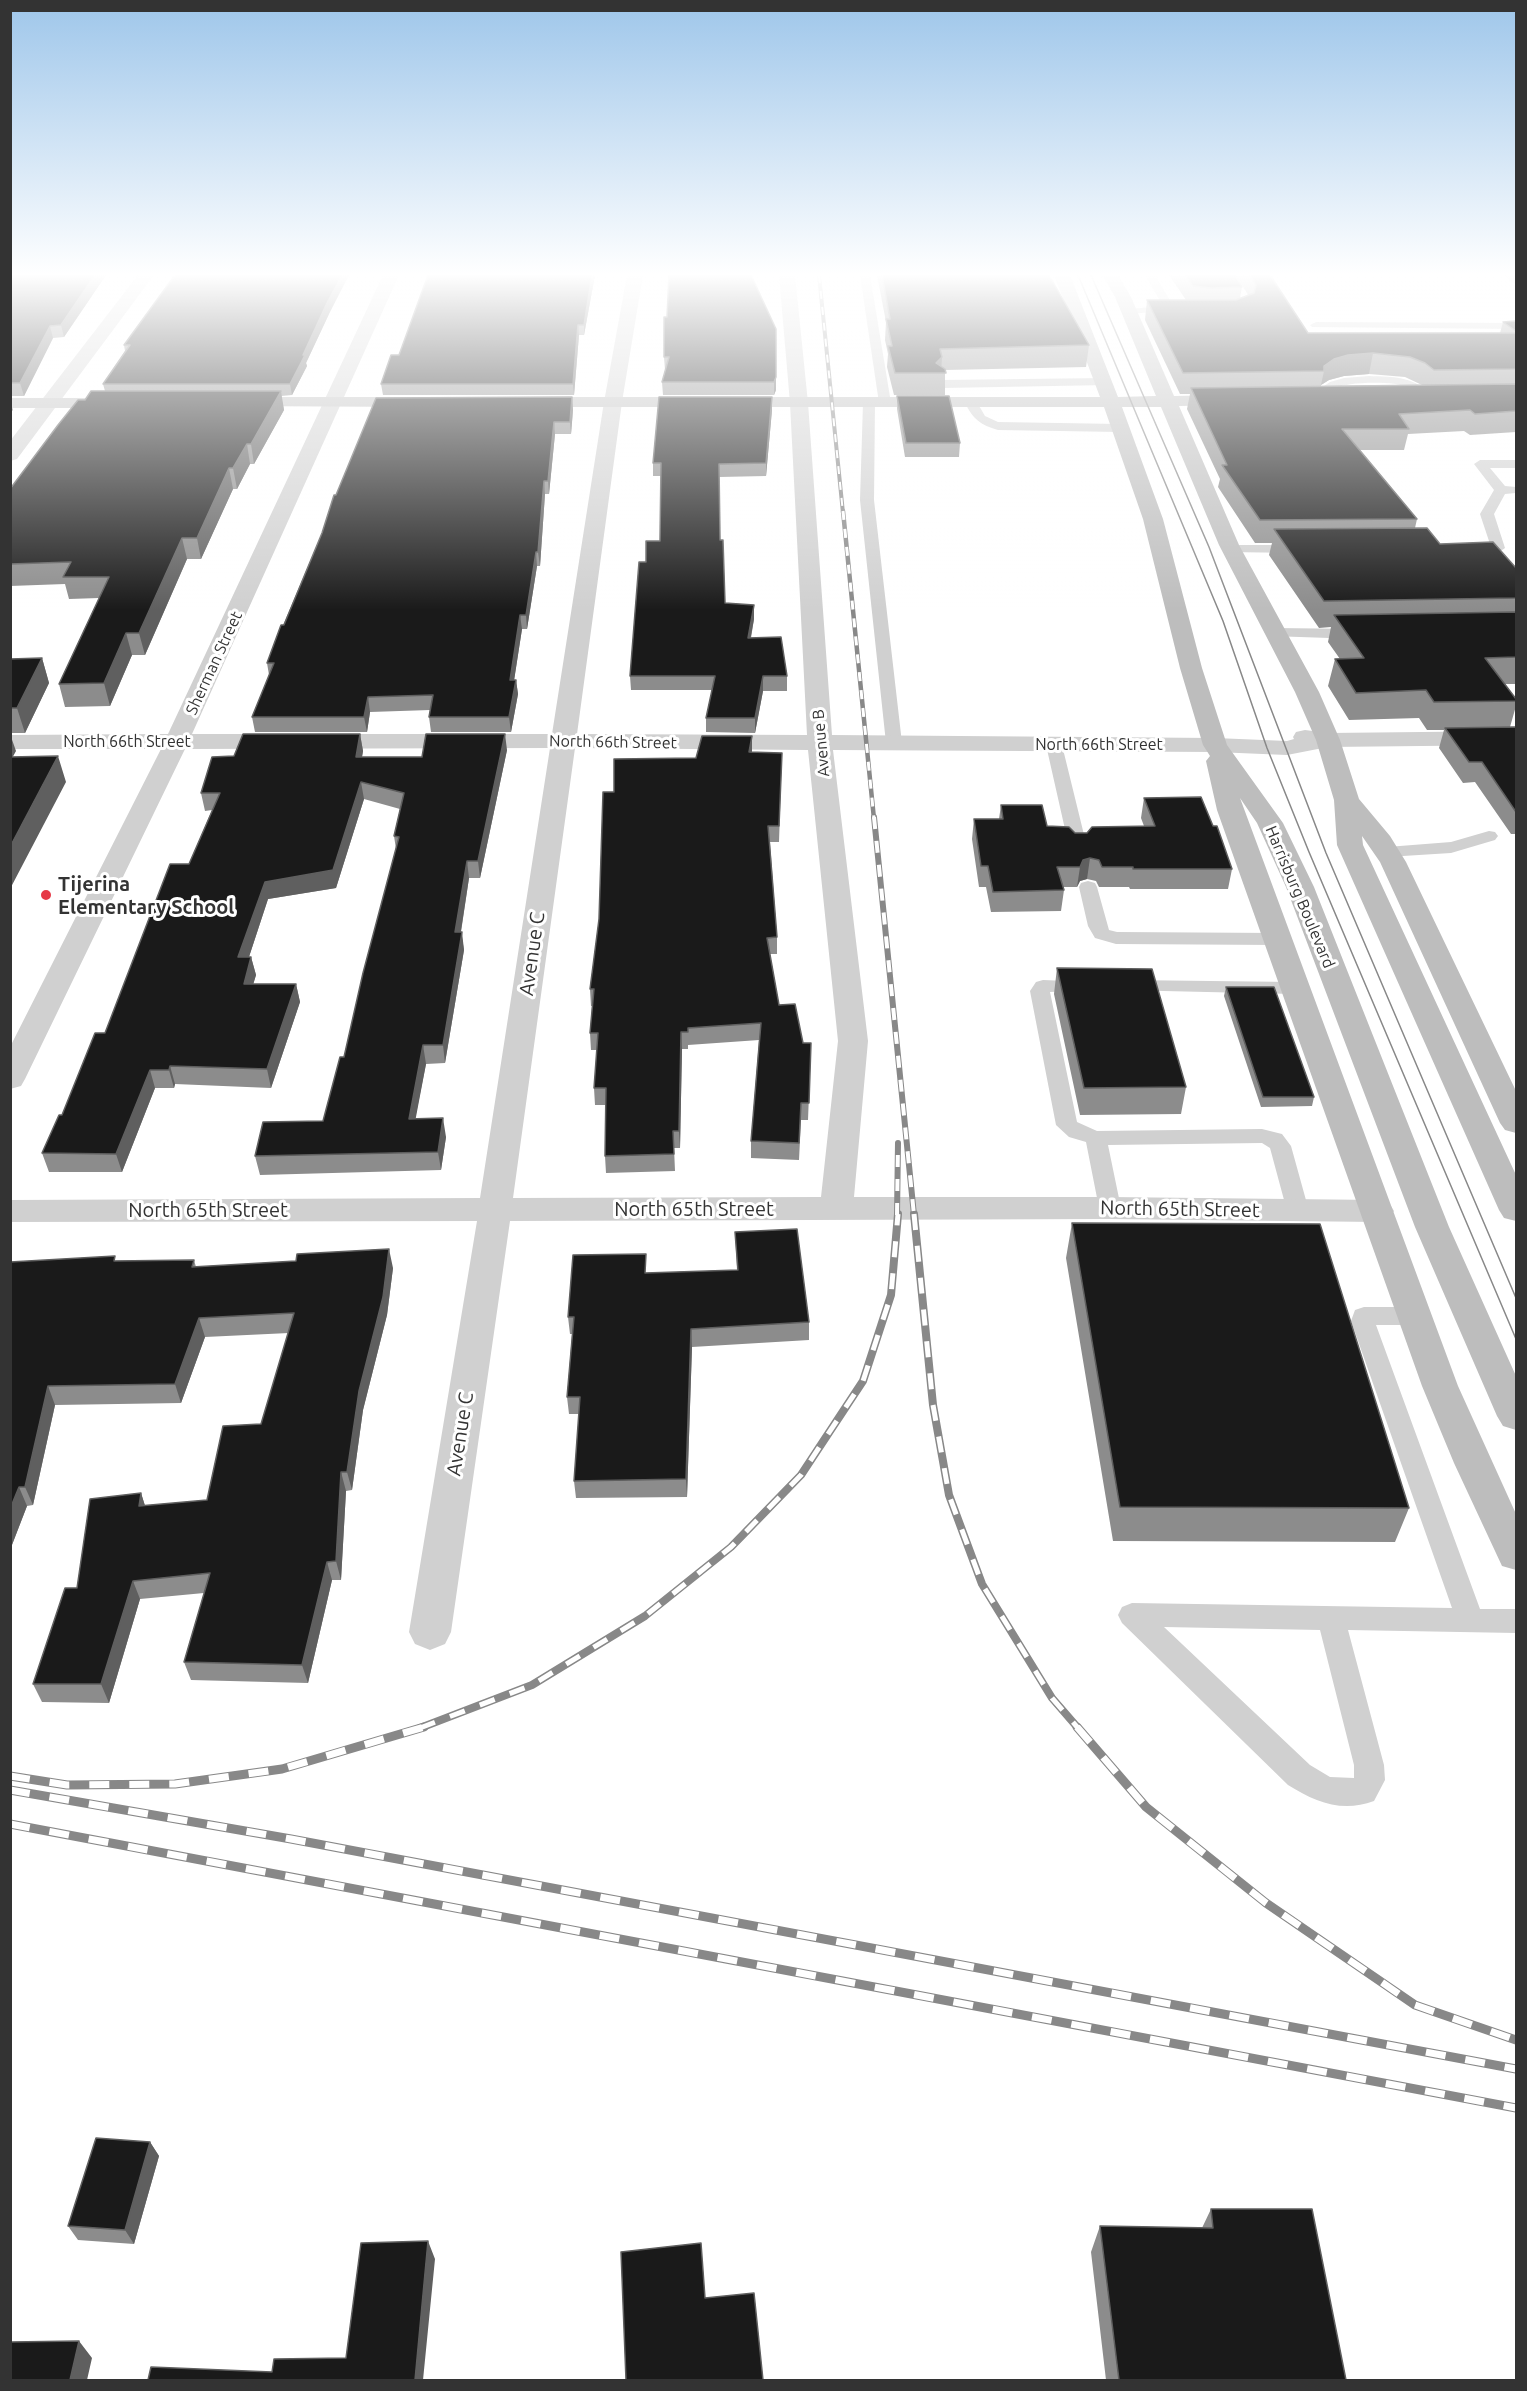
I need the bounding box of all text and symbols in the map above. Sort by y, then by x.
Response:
street label: Sherman Street [182,608,246,718]
street label: Avenue B [808,708,834,778]
street label: North 66th Street [549,731,677,753]
street label: North 66th Street [63,732,191,752]
street label: North 66th Street [1035,735,1163,755]
street label: Harrisburg Boulevard [1261,823,1339,971]
place label: Tijerina Elementary School [58,872,234,919]
marker: Tijerina Elementary School [39,888,53,902]
street label: Avenue C [514,911,550,997]
street label: North 65th Street [1100,1196,1260,1222]
street label: North 65th Street [614,1197,774,1221]
street label: North 65th Street [128,1198,288,1222]
street label: Avenue C [442,1391,478,1477]

